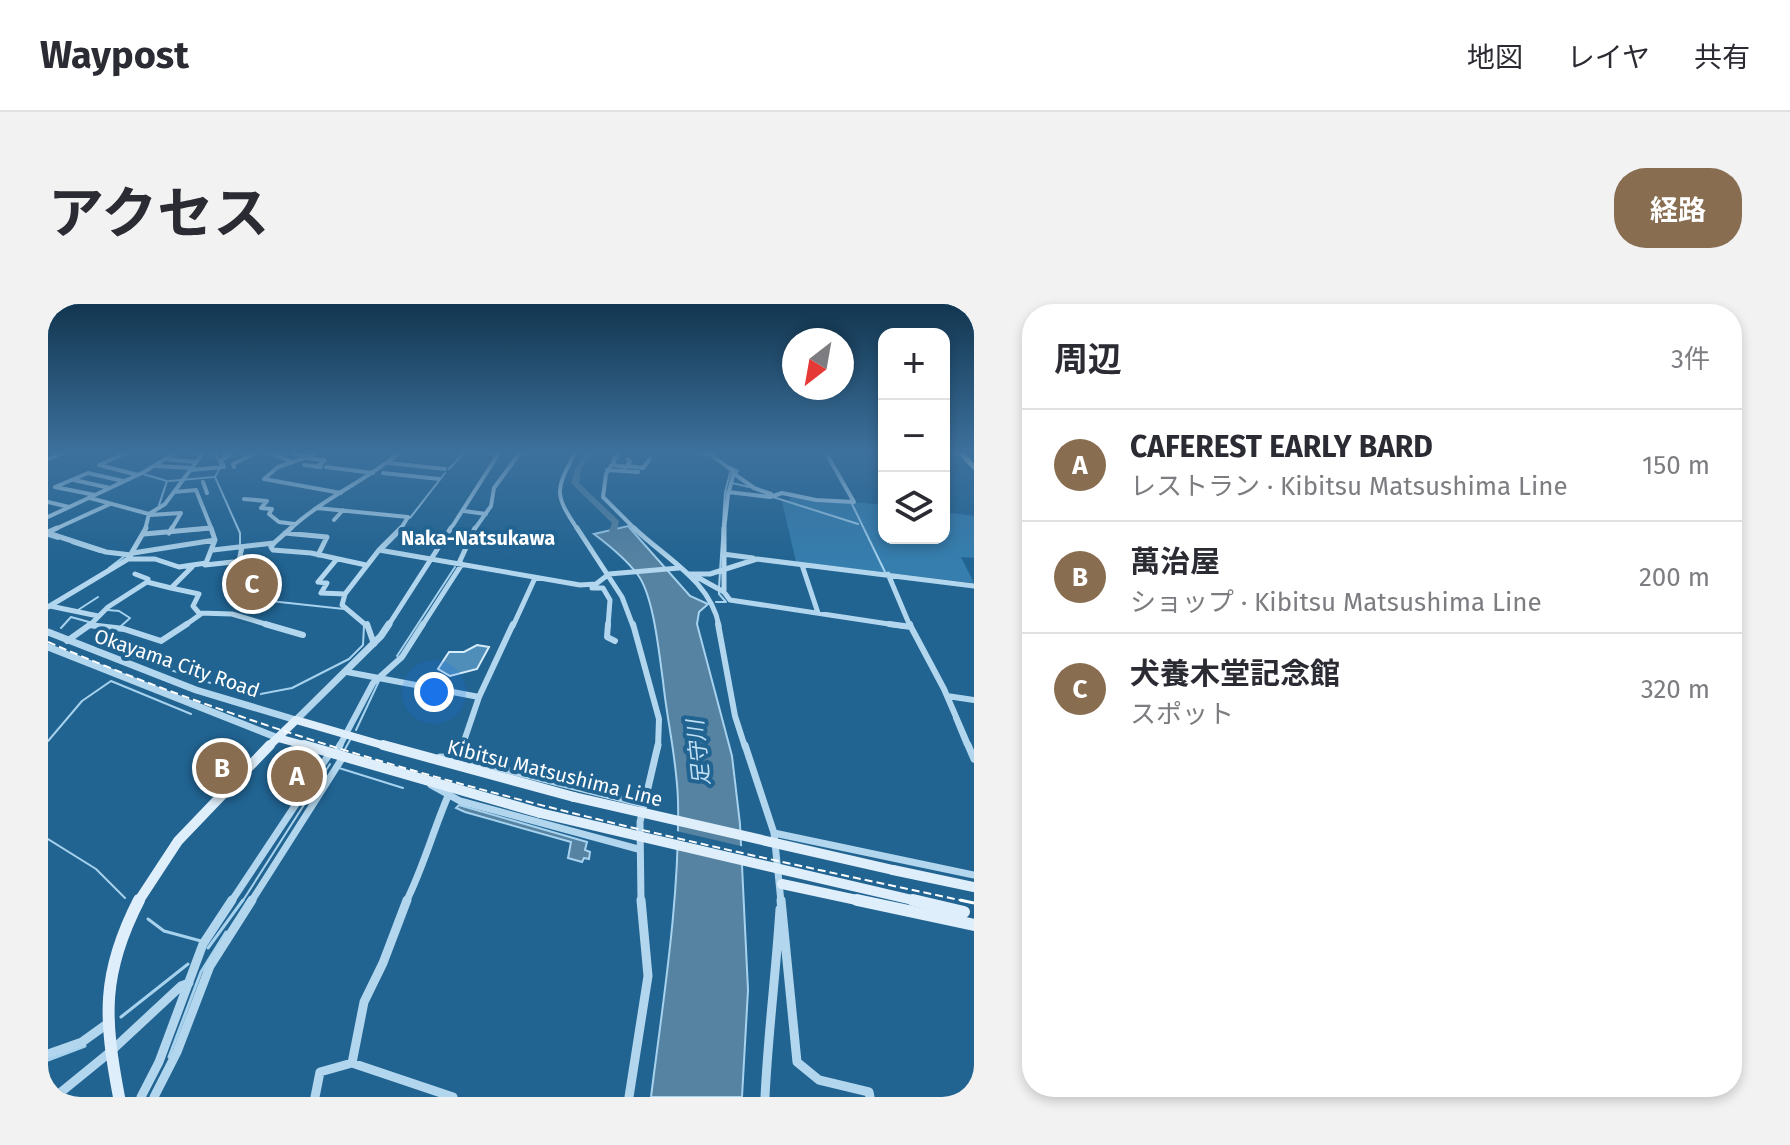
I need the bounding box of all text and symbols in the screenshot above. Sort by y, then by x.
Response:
text: Waypost [40,32,189,78]
text: 地図 [1467,41,1523,74]
text: レイヤ [1567,41,1650,74]
text: 共有 [1694,41,1750,74]
button: 経路 [1614,168,1742,248]
text: アクセス [48,181,269,248]
north arrow [782,328,854,400]
map controls [878,328,950,544]
button: + [878,328,950,400]
text: 周辺 [1054,339,1122,380]
text: 3件 [1671,344,1710,375]
button: − [878,400,950,472]
text: CAFEREST EARLY BARD [1130,429,1433,465]
text: A [1072,450,1088,481]
text: 150 m [1642,450,1710,481]
text: レストラン · Kibitsu Matsushima Line [1130,471,1568,502]
button: layers [878,472,950,544]
district label: Naka-Natsukawa [401,526,555,550]
text: 萬治屋 [1130,544,1220,580]
pin: C [226,554,278,614]
text: B [1072,562,1088,593]
text: 200 m [1639,562,1710,593]
text: ショップ · Kibitsu Matsushima Line [1130,587,1542,618]
street label: Okayama City Road [91,623,263,703]
text: 犬養木堂記念館 [1130,656,1340,692]
your location [414,672,454,712]
text: C [1073,674,1087,705]
text: 320 m [1641,674,1710,705]
text: スポット [1130,699,1234,730]
water label: 足守川 [681,717,715,787]
street label: Kibitsu Matsushima Line [445,735,665,811]
pin: B [196,738,248,798]
pin: A [271,746,323,806]

